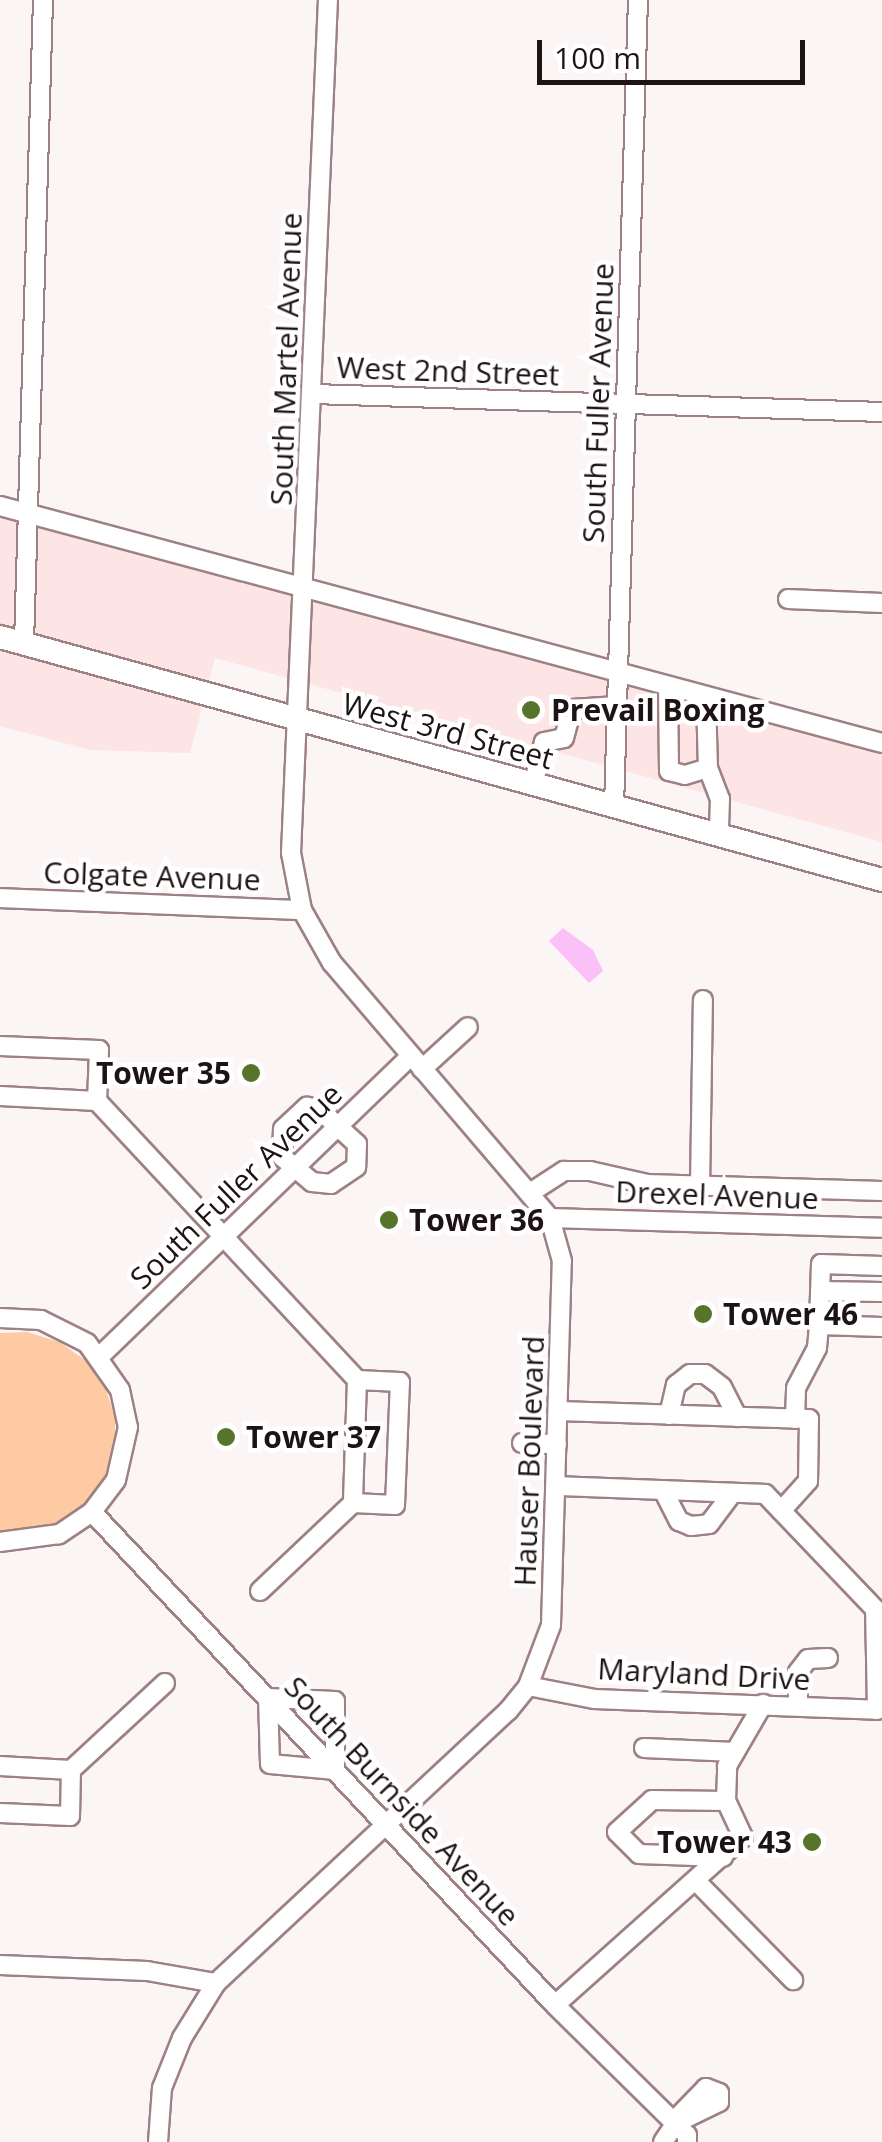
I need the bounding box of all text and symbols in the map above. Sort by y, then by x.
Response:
scale bar [542,20,810,82]
text: 100 m [554,37,641,78]
street label: South Martel Avenue [263,212,309,506]
street label: South Fuller Avenue [575,262,621,544]
street label: West 2nd Street [336,349,560,393]
street label: West 3rd Street [339,686,557,776]
place label: Prevail Boxing [551,692,764,728]
marker: Prevail Boxing [520,699,542,721]
street label: Colgate Avenue [43,854,261,898]
place label: Tower 35 [96,1055,231,1091]
marker: Tower 35 [240,1062,262,1084]
street label: South Fuller Avenue [123,1076,349,1296]
street label: Drexel Avenue [615,1173,819,1217]
place label: Tower 36 [409,1202,544,1238]
marker: Tower 36 [378,1209,400,1231]
place label: Tower 46 [723,1296,858,1332]
marker: Tower 46 [692,1303,714,1325]
street label: Hauser Boulevard [507,1335,551,1587]
place label: Tower 37 [246,1419,381,1455]
marker: Tower 37 [215,1426,237,1448]
street label: Maryland Drive [597,1650,811,1698]
street label: South Burnside Avenue [277,1669,527,1933]
place label: Tower 43 [657,1824,792,1860]
marker: Tower 43 [801,1831,823,1853]

